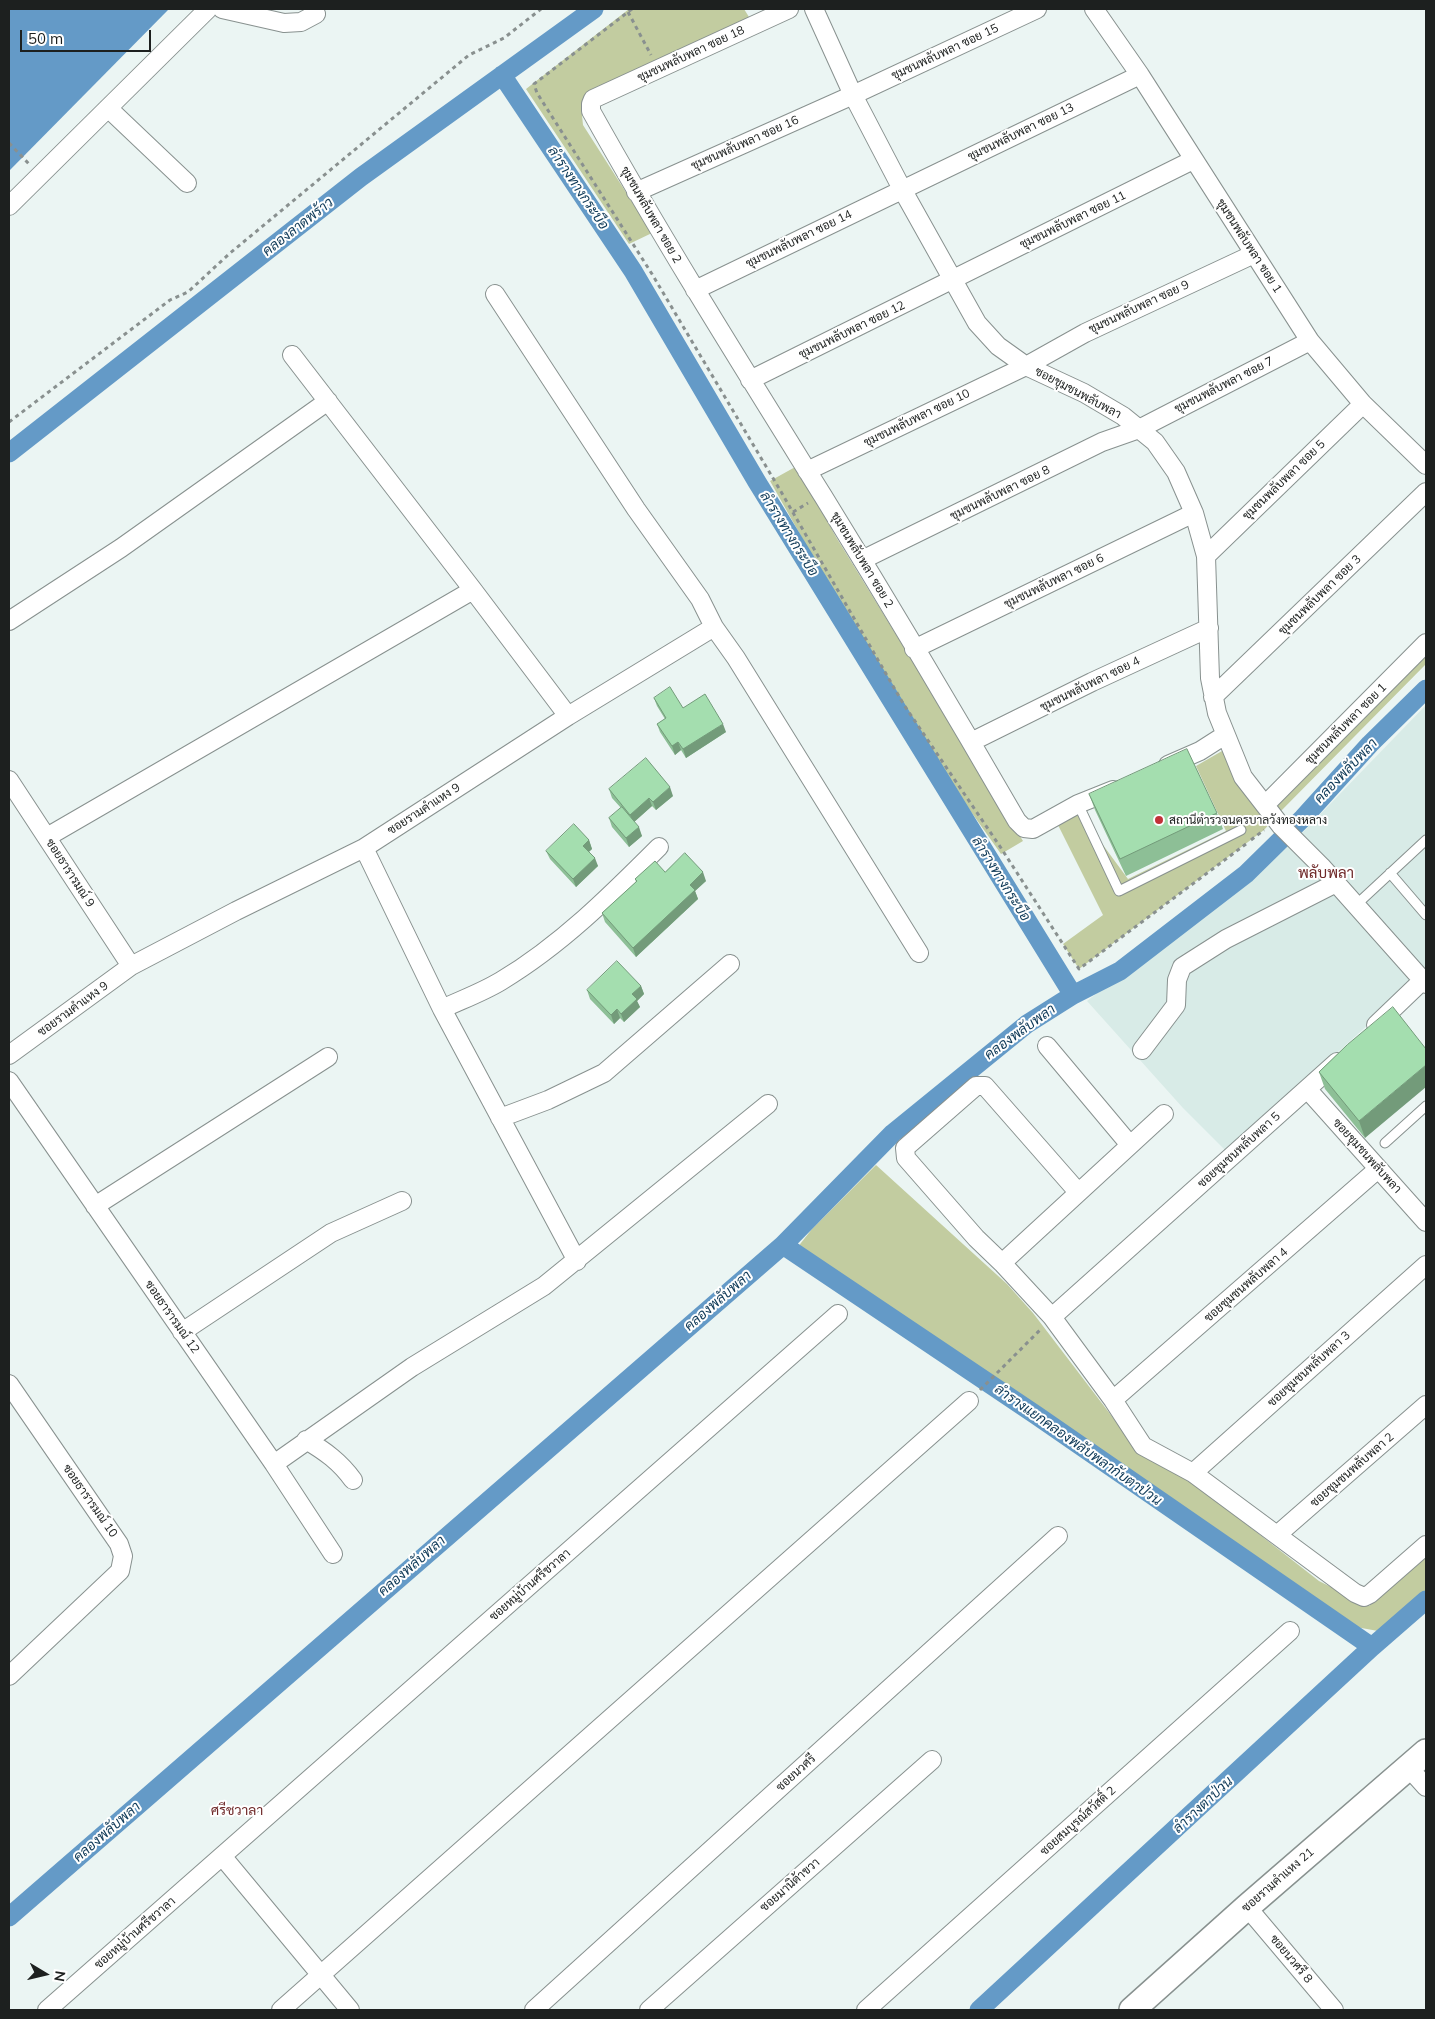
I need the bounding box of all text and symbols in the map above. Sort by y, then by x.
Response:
scale bar [22,20,154,52]
street label: ชุมชนพลับพลา ซอย 15 [889,21,1001,83]
street label: ชุมชนพลับพลา ซอย 18 [635,23,747,85]
text: 50 m [28,29,63,48]
street label: ชุมชนพลับพลา ซอย 13 [966,100,1076,164]
street label: ชุมชนพลับพลา ซอย 16 [689,113,801,173]
water label: ลำรางทางกระบือ [544,143,612,233]
street label: ชุมชนพลับพลา ซอย 2 [617,164,685,266]
street label: ชุมชนพลับพลา ซอย 11 [1018,188,1128,252]
water label: คลองลาดพร้าว [259,194,337,260]
street label: ชุมชนพลับพลา ซอย 1 [1213,196,1285,296]
street label: ชุมชนพลับพลา ซอย 14 [744,207,854,271]
street label: ชุมชนพลับพลา ซอย 9 [1087,277,1191,337]
street label: ชุมชนพลับพลา ซอย 12 [797,298,907,362]
street label: ชุมชนพลับพลา ซอย 7 [1172,354,1276,416]
street label: ซอยชุมชนพลับพลา [1032,364,1124,422]
street label: ชุมชนพลับพลา ซอย 10 [862,386,972,450]
street label: ชุมชนพลับพลา ซอย 5 [1240,437,1328,523]
street label: ชุมชนพลับพลา ซอย 8 [948,463,1052,523]
water label: ลำรางทางกระบือ [756,489,822,579]
street label: ชุมชนพลับพลา ซอย 2 [828,510,896,610]
street label: ชุมชนพลับพลา ซอย 6 [1002,551,1106,611]
street label: ชุมชนพลับพลา ซอย 3 [1276,552,1364,638]
street label: ชุมชนพลับพลา ซอย 4 [1038,654,1142,714]
street label: ชุมชนพลับพลา ซอย 1 [1302,680,1390,768]
water label: คลองพลับพลา [1311,735,1381,807]
street label: ซอยรามคำแหง 9 [385,780,463,838]
place label: สถานีตำรวจนครบาลวังทองหลาง [1169,813,1327,827]
marker: สถานีตำรวจนครบาลวังทองหลาง [1153,814,1165,826]
water label: ลำรางทางกระบือ [968,834,1034,924]
street label: ซอยธารารมณ์ 9 [43,836,97,910]
district label: พลับพลา [1298,864,1354,882]
street label: ซอยรามคำแหง 9 [35,979,111,1039]
water label: คลองพลับพลา [981,1001,1059,1063]
street label: ซอยชุมชนพลับพลา 5 [1195,1109,1283,1191]
street label: ซอยชุมชนพลับพลา [1330,1116,1404,1196]
street label: ซอยชุมชนพลับพลา 4 [1201,1245,1291,1325]
water label: คลองพลับพลา [681,1267,755,1335]
street label: ซอยธารารมณ์ 12 [141,1278,203,1356]
street label: ซอยชุมชนพลับพลา 3 [1265,1328,1353,1410]
water label: ลำรางแยกคลองพลับพลากับตาป่วน [991,1381,1165,1509]
street label: ซอยชุมชนพลับพลา 2 [1307,1430,1397,1510]
street label: ซอยธารารมณ์ 10 [59,1462,121,1540]
water label: คลองพลับพลา [375,1532,449,1600]
street label: ซอยหมู่บ้านศรีชวาลา [487,1546,573,1624]
street label: ซอยนวศรี [773,1752,819,1794]
water label: ลำรางตาป่วน [1170,1773,1236,1837]
street label: ซอยสมบูรณ์สวัสดิ์ 2 [1037,1783,1119,1859]
water label: คลองพลับพลา [70,1798,144,1866]
district label: ศรีชวาลา [211,1803,263,1819]
street label: ซอยรามคำแหง 21 [1239,1845,1317,1915]
street label: ซอยมานิต้าขวา [757,1855,823,1915]
street label: ซอยหมู่บ้านศรีชวาลา [92,1894,178,1972]
street label: ซอยนวศรี 8 [1267,1932,1315,1986]
north arrow [20,1949,70,1999]
text: N [50,1970,70,1983]

